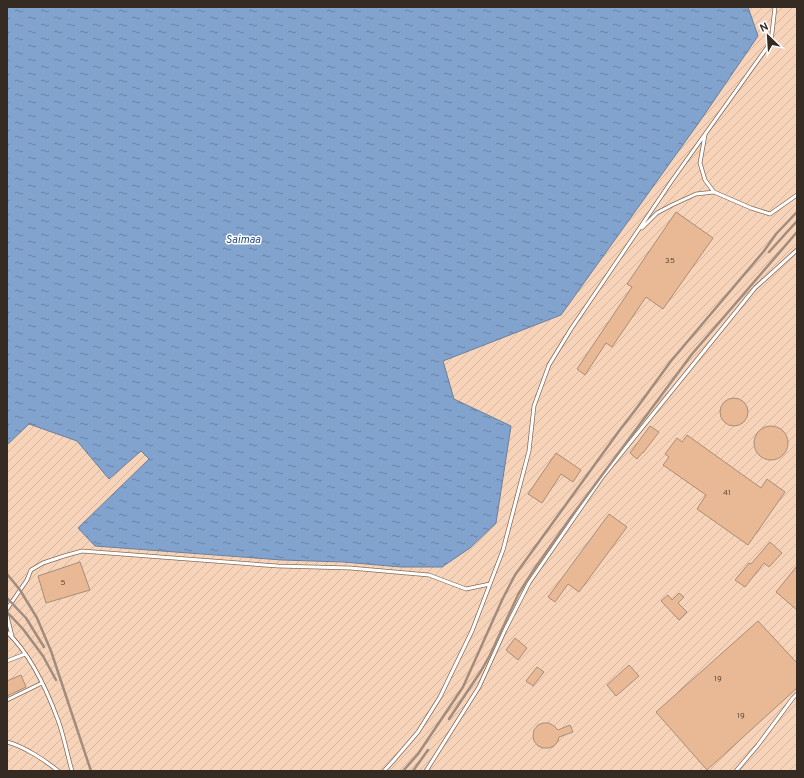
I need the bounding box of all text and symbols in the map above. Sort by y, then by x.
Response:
north arrow [748,16,788,56]
text: N [758,20,771,36]
water label: Saimaa [225,233,261,247]
house number: 35 [665,256,675,266]
house number: 41 [723,488,731,498]
house number: 5 [61,578,66,588]
house number: 19 [714,674,722,684]
house number: 19 [737,711,745,721]

